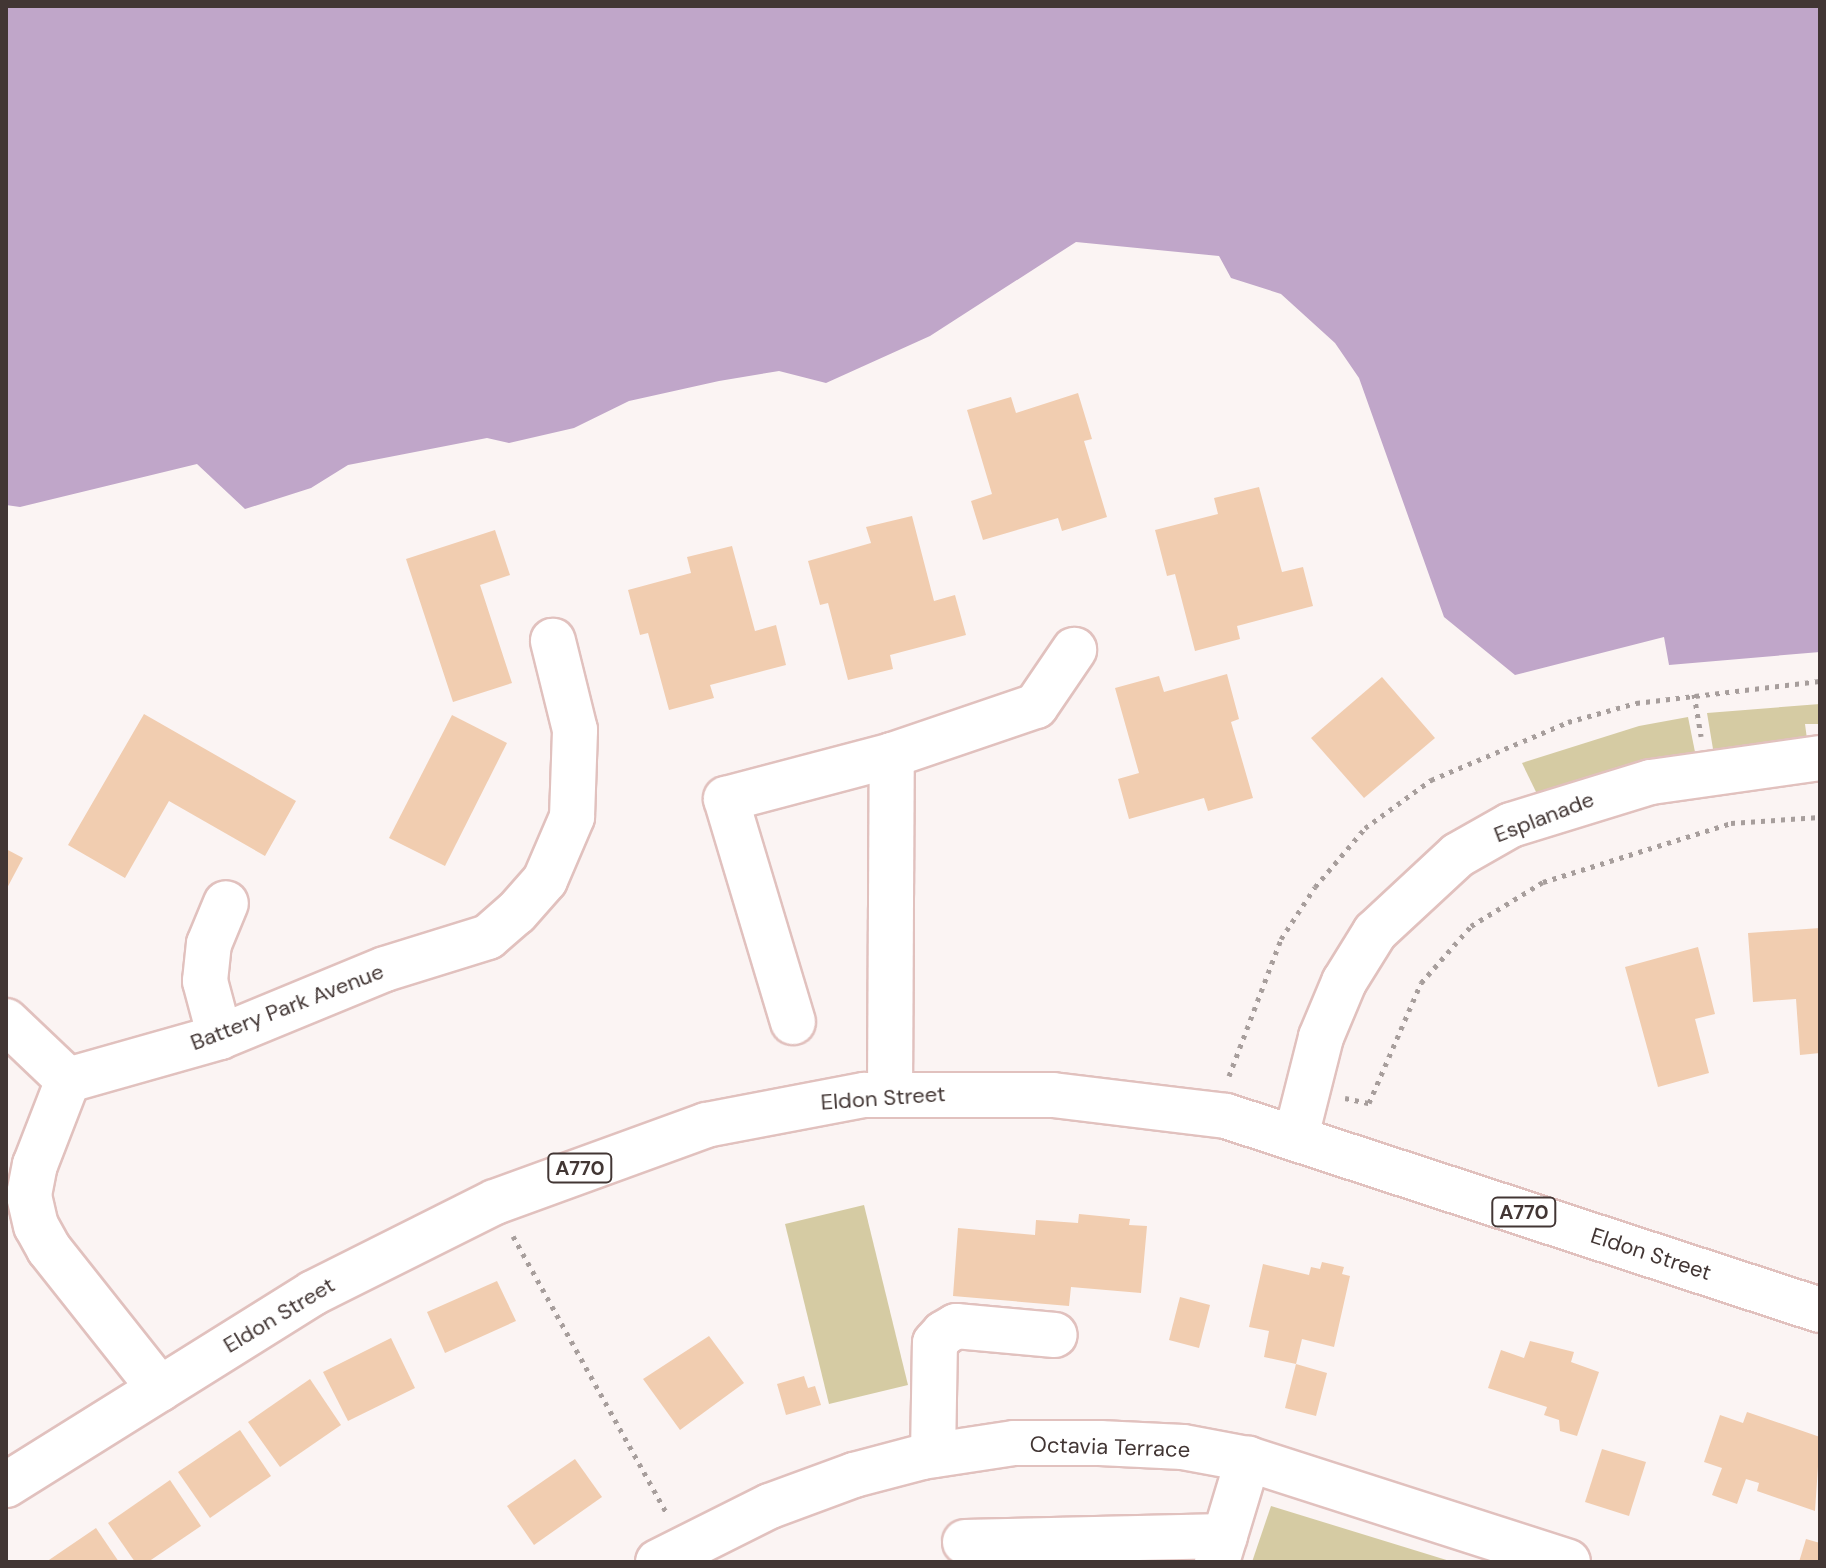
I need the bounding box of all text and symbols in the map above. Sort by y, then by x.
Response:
street label: Esplanade [1490,786,1598,848]
street label: Battery Park Avenue [187,958,387,1056]
street label: Eldon Street [820,1080,946,1116]
road number: A770 [546,1152,614,1184]
road number: A770 [1490,1196,1558,1228]
street label: Eldon Street [1587,1222,1715,1286]
street label: Eldon Street [219,1271,339,1359]
street label: Octavia Terrace [1029,1431,1191,1463]

